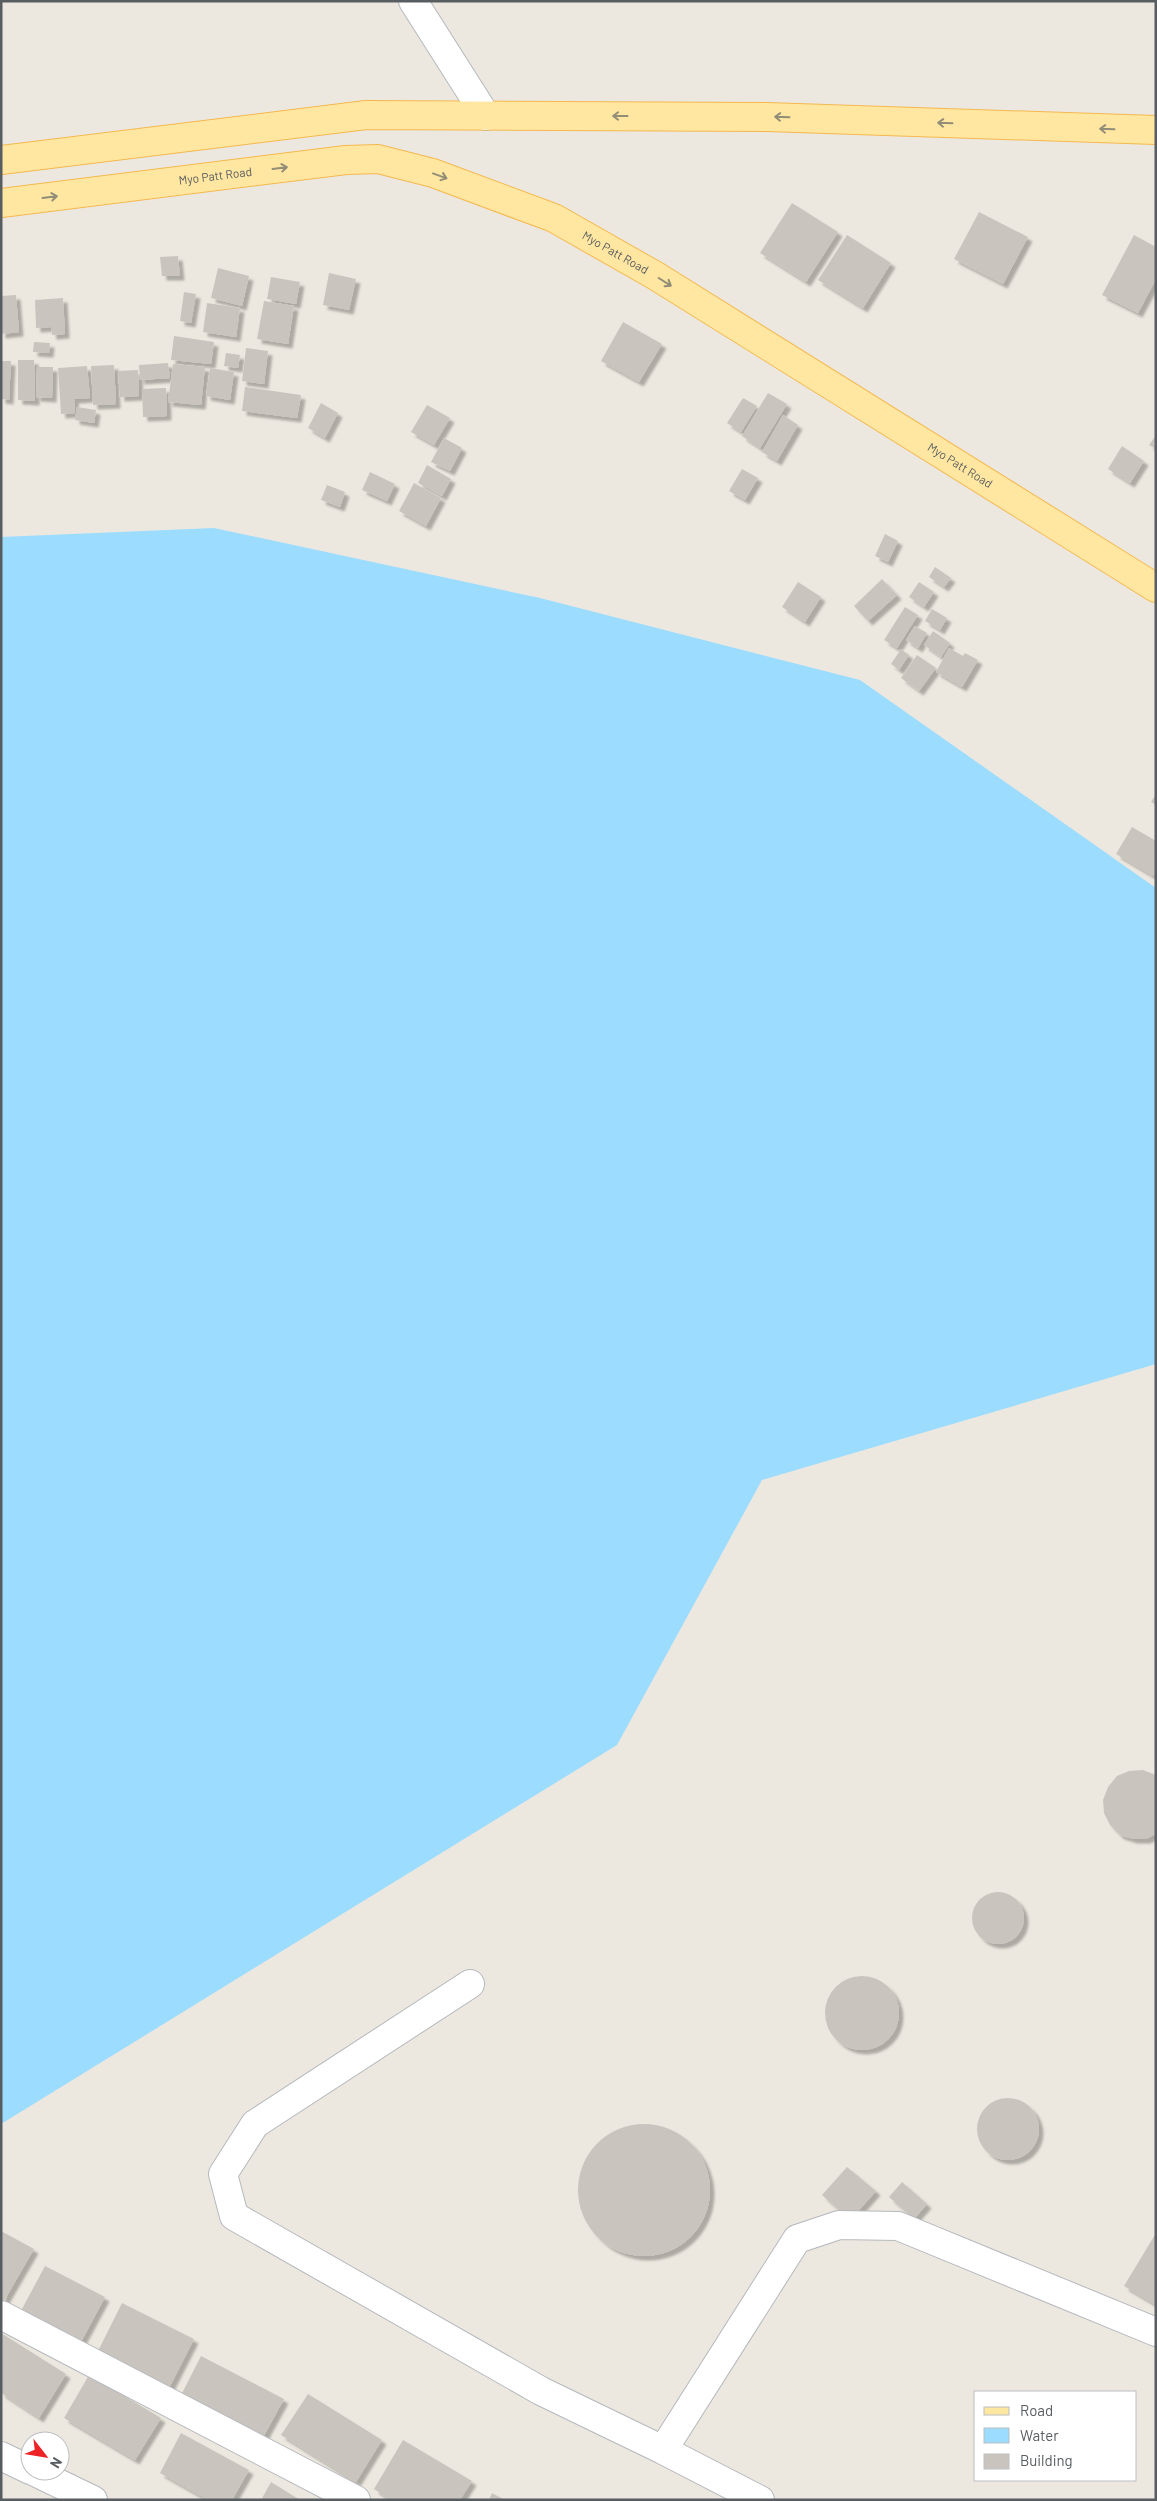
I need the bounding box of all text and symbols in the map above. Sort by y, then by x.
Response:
one-way arrow [612,111,628,121]
one-way arrow [774,113,790,122]
one-way arrow [937,118,953,128]
one-way arrow [1099,124,1115,133]
one-way arrow [272,163,288,173]
street label: Myo Patt Road [178,164,253,187]
one-way arrow [432,172,447,181]
one-way arrow [41,192,57,202]
street label: Myo Patt Road [580,228,651,276]
one-way arrow [658,277,672,287]
street label: Myo Patt Road [925,439,995,490]
legend [974,2391,1137,2481]
text: Road [1020,2401,1053,2419]
text: Water [1020,2426,1059,2444]
north arrow [20,2431,70,2481]
text: Building [1020,2451,1073,2469]
text: N [47,2455,66,2471]

